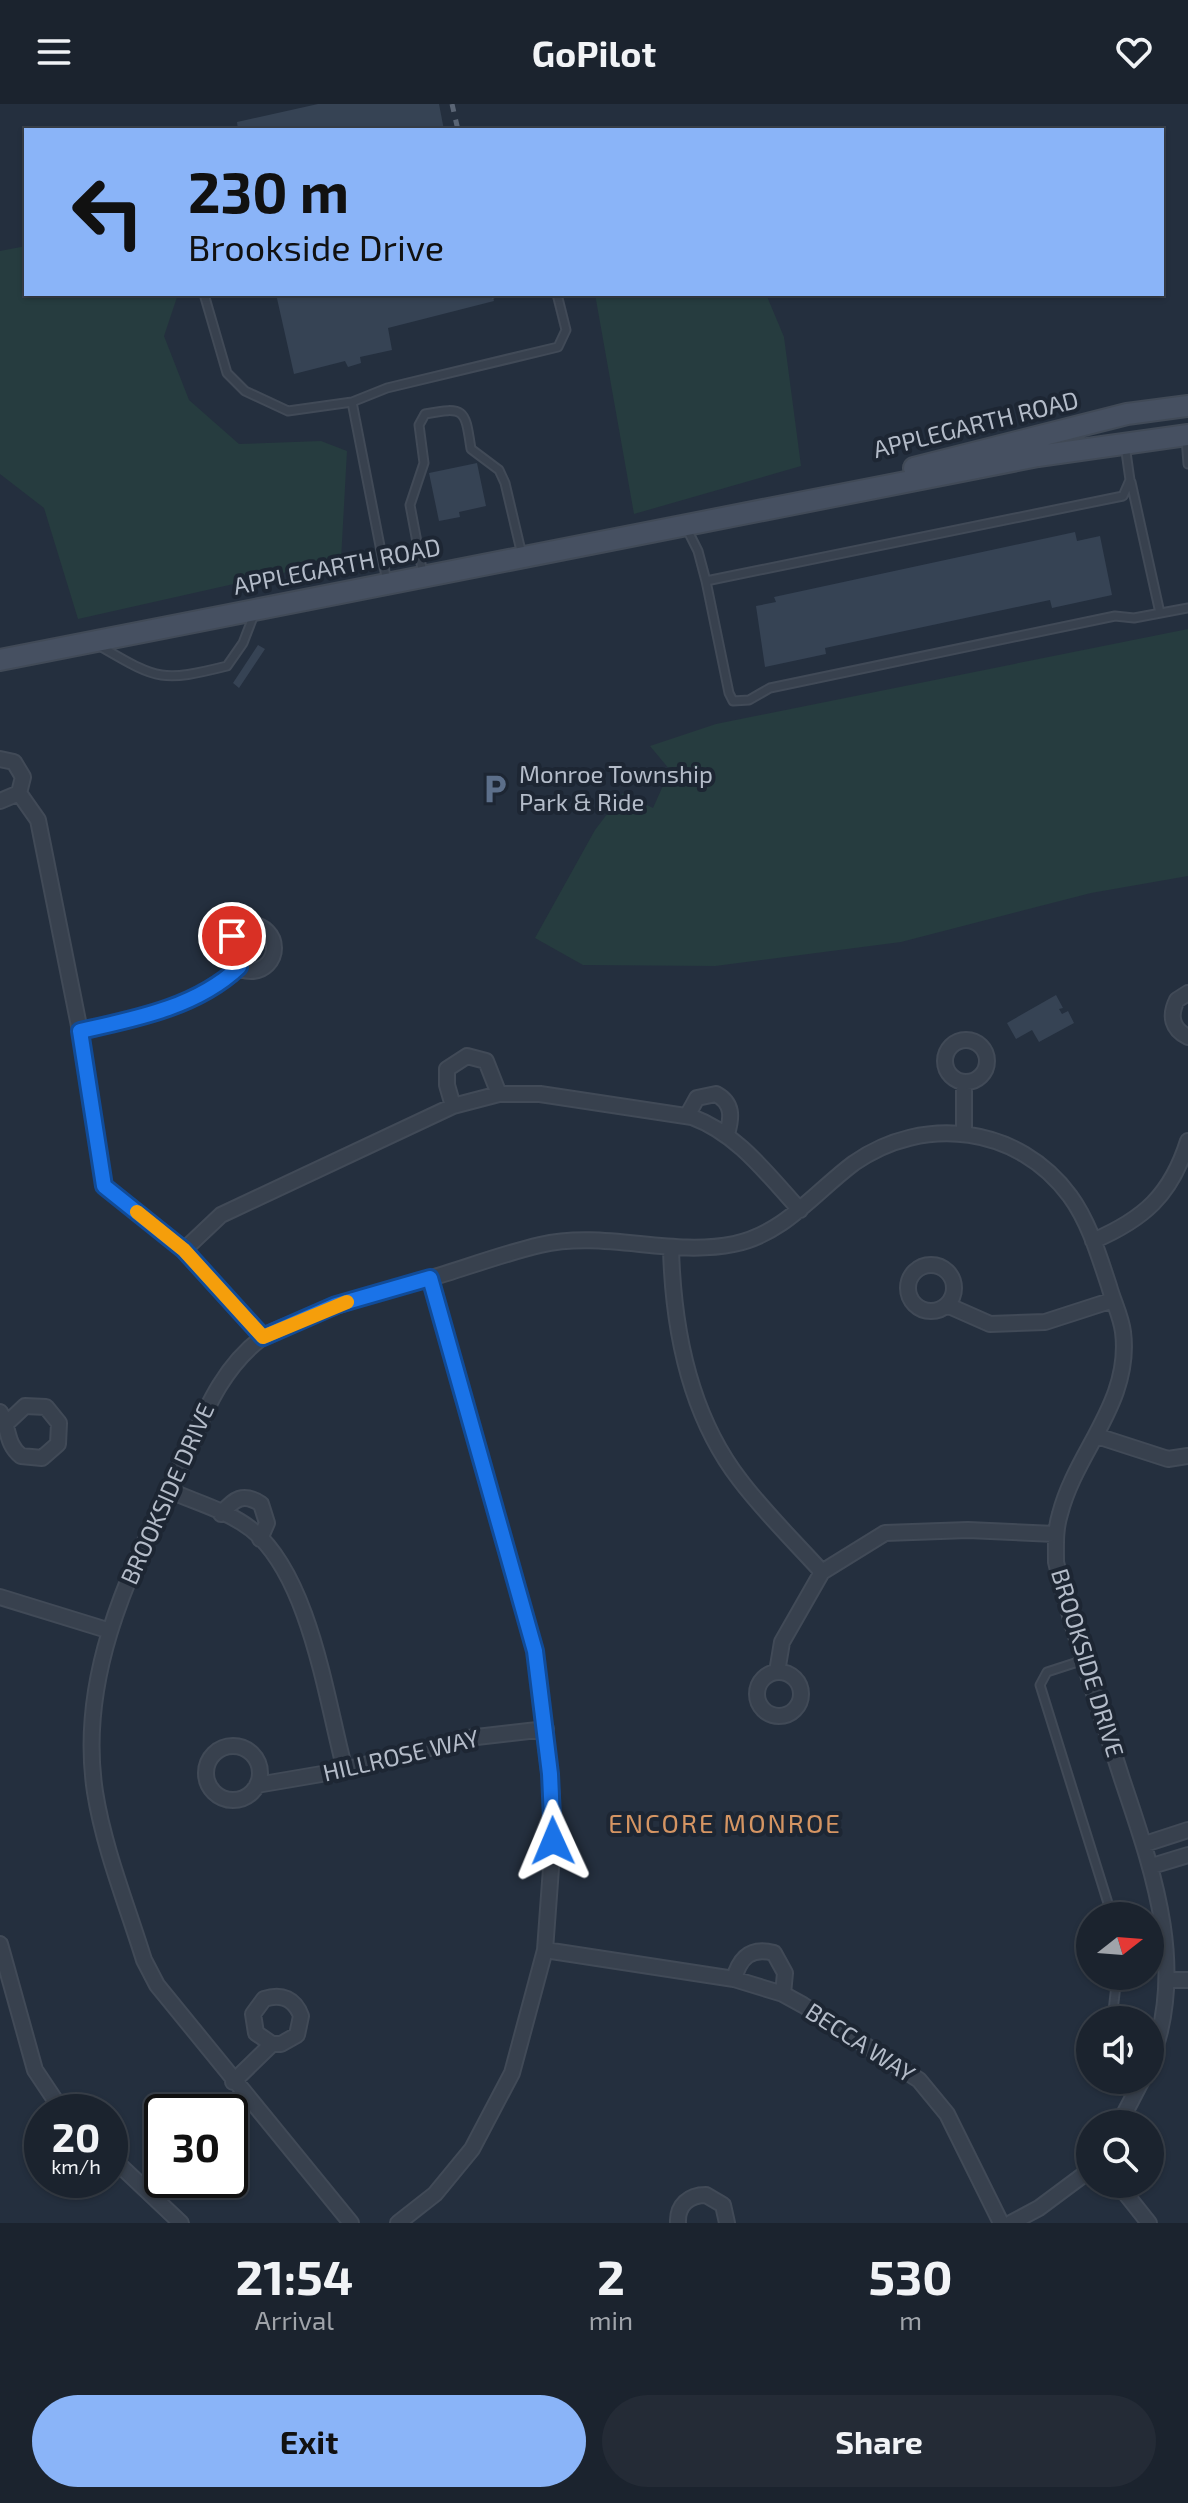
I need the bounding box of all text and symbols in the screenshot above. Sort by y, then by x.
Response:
icon: menu [32,30,76,74]
icon: heart [1112,30,1156,74]
text: GoPilot [532,31,656,74]
text: 230 m [188,157,349,224]
icon: left [56,160,160,264]
text: Brookside Drive [188,225,444,268]
street label: APPLEGARTH ROAD [870,384,1081,463]
street label: APPLEGARTH ROAD [231,531,443,600]
place label: Monroe Township Park & Ride [519,759,713,816]
parking icon: Monroe Township Park & Ride [478,772,512,806]
pin [198,902,266,970]
icon: arrive [210,914,254,958]
street label: BROOKSIDE DRIVE [114,1398,220,1589]
street label: BROOKSIDE DRIVE [1046,1565,1131,1760]
street label: HILLROSE WAY [320,1722,482,1787]
position arrow [511,1799,595,1883]
district label: ENCORE MONROE [608,1807,842,1838]
north arrow [1076,1902,1164,1990]
map controls [1076,1902,1164,2198]
street label: BECCA WAY [801,1996,921,2088]
button: sound [1076,2006,1164,2094]
speed limit sign: 30 [144,2094,248,2198]
button: search [1076,2110,1164,2198]
text: 20 [52,2112,100,2160]
text: km/h [51,2154,101,2178]
text: 21:54 [235,2247,353,2305]
text: 2 [597,2247,625,2305]
text: 530 [869,2247,953,2305]
text: Arrival [255,2304,334,2335]
text: min [589,2304,633,2335]
text: m [899,2304,922,2335]
button: Exit [32,2395,586,2487]
button: Share [602,2395,1156,2487]

